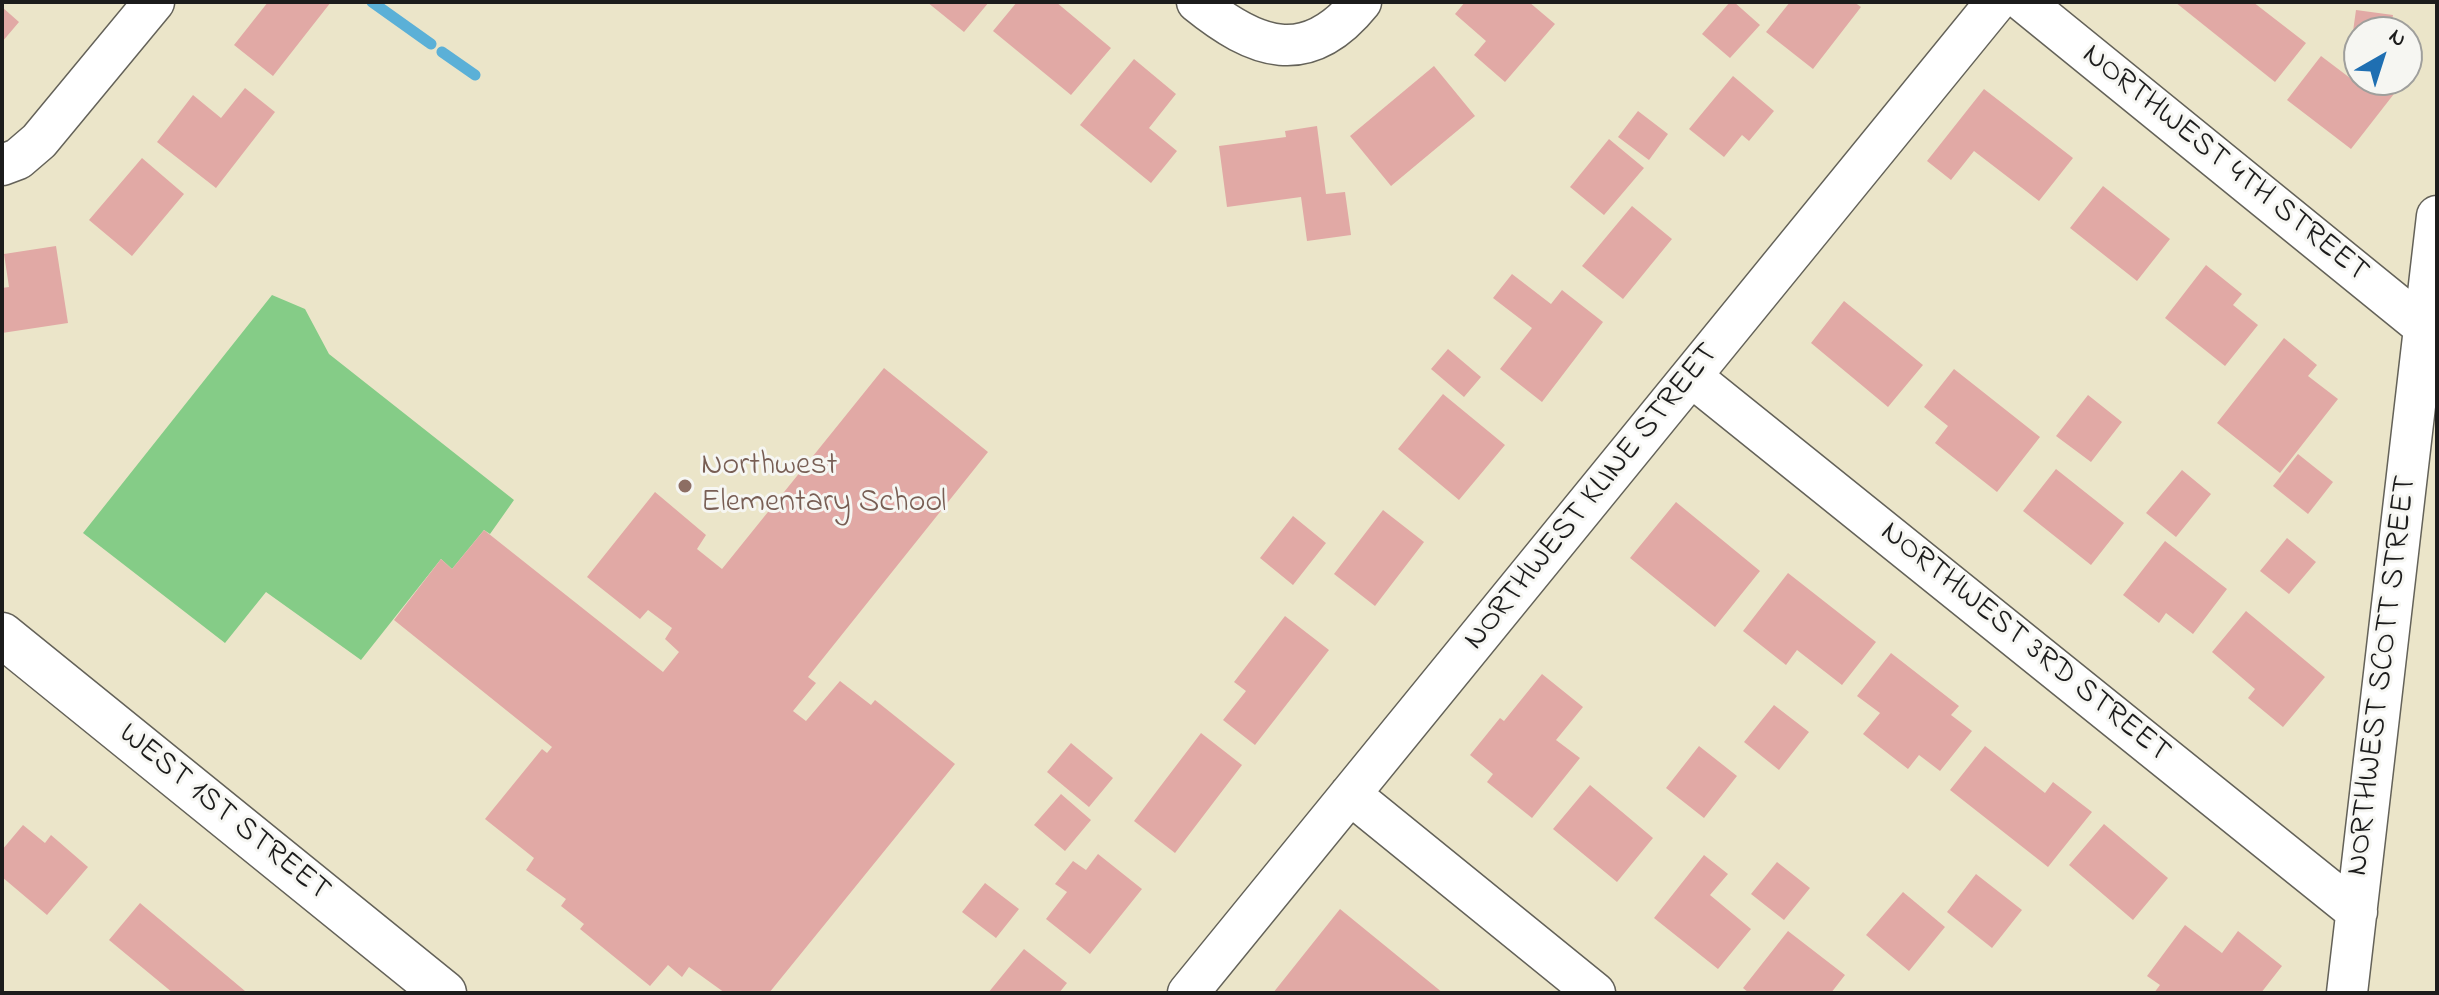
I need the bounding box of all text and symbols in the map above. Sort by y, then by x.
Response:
north arrow [2343,16,2423,96]
text: N [2381,22,2413,56]
street label: NORTHWEST 4TH STREET [2073,37,2375,293]
street label: NORTHWEST KLINE STREET [1457,337,1729,659]
place label: Northwest Elementary School [701,449,946,524]
street label: NORTHWEST SCOTT STREET [2340,474,2428,878]
marker: Northwest Elementary School [676,477,694,495]
street label: NORTHWEST 3RD STREET [1871,515,2177,773]
street label: WEST 1ST STREET [109,717,337,911]

